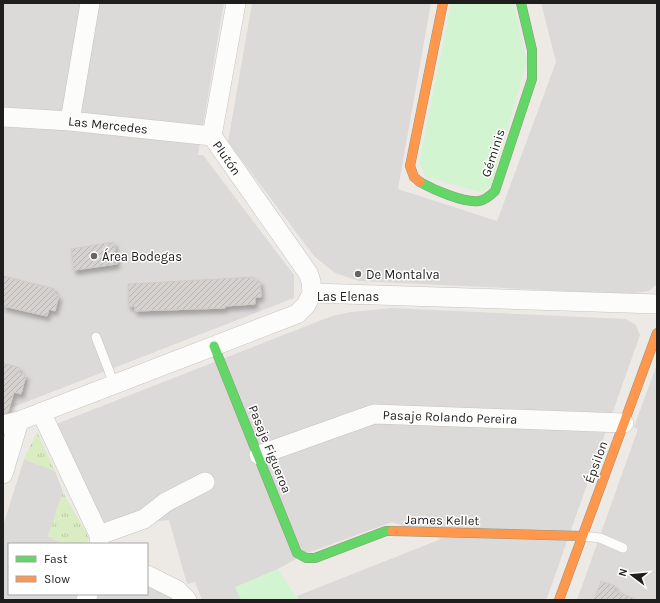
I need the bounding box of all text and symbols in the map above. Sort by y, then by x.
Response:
street label: Las Mercedes [67,113,149,137]
street label: Géminis [478,127,508,179]
street label: Plutón [210,138,244,178]
place label: Área Bodegas [102,247,182,264]
marker: Área Bodegas [89,251,99,261]
place label: De Montalva [366,267,440,282]
marker: De Montalva [353,269,363,279]
street label: Las Elenas [317,289,379,304]
street label: Pasaje Figueroa [245,403,295,495]
street label: Pasaje Rolando Pereira [382,407,518,427]
street label: Épsilon [580,438,611,485]
street label: James Kellet [405,512,480,528]
legend [8,543,148,595]
text: Fast [44,552,68,566]
north arrow [612,555,652,595]
text: N [616,567,630,578]
text: Slow [44,572,70,586]

